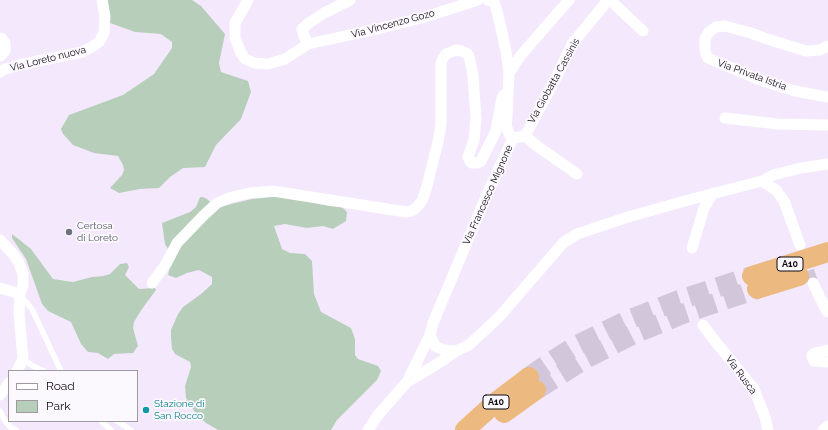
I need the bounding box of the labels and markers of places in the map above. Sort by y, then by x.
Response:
place label: Certosa di Loreto [77,220,118,244]
marker: Certosa di Loreto [64,227,74,237]
place label: Stazione di San Rocco [154,398,204,422]
marker: Stazione di San Rocco [141,405,151,415]

